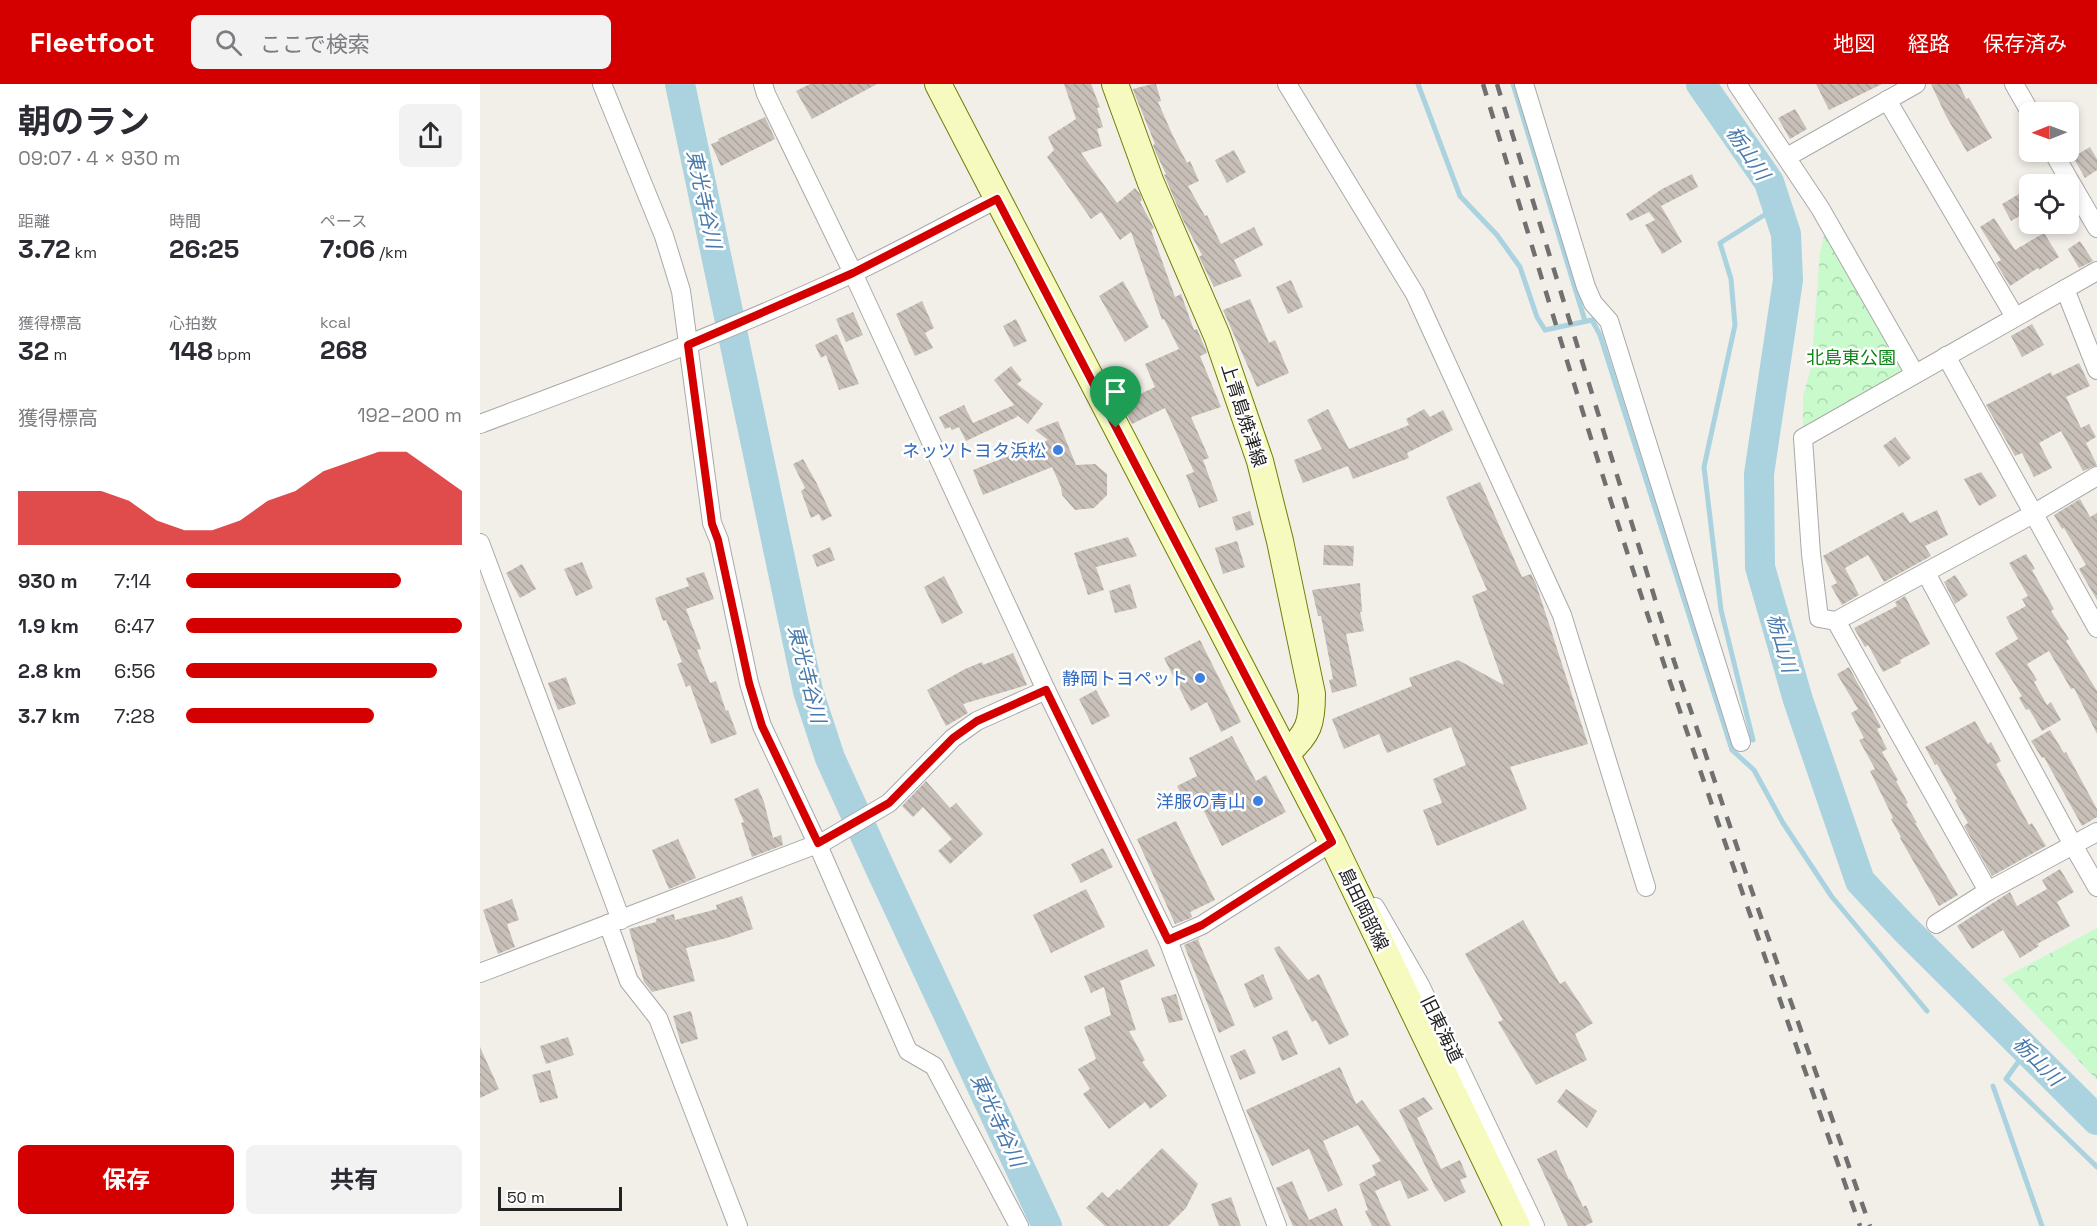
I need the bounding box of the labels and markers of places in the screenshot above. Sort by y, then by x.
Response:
pin [1090,366,1141,428]
place label: ネッツトヨタ浜松 [902,439,1046,462]
marker: ネッツトヨタ浜松 [1051,443,1065,457]
place label: 静岡トヨペット [1062,667,1188,690]
marker: 静岡トヨペット [1193,671,1207,685]
place label: 洋服の青山 [1156,790,1246,813]
marker: 洋服の青山 [1251,794,1265,808]

